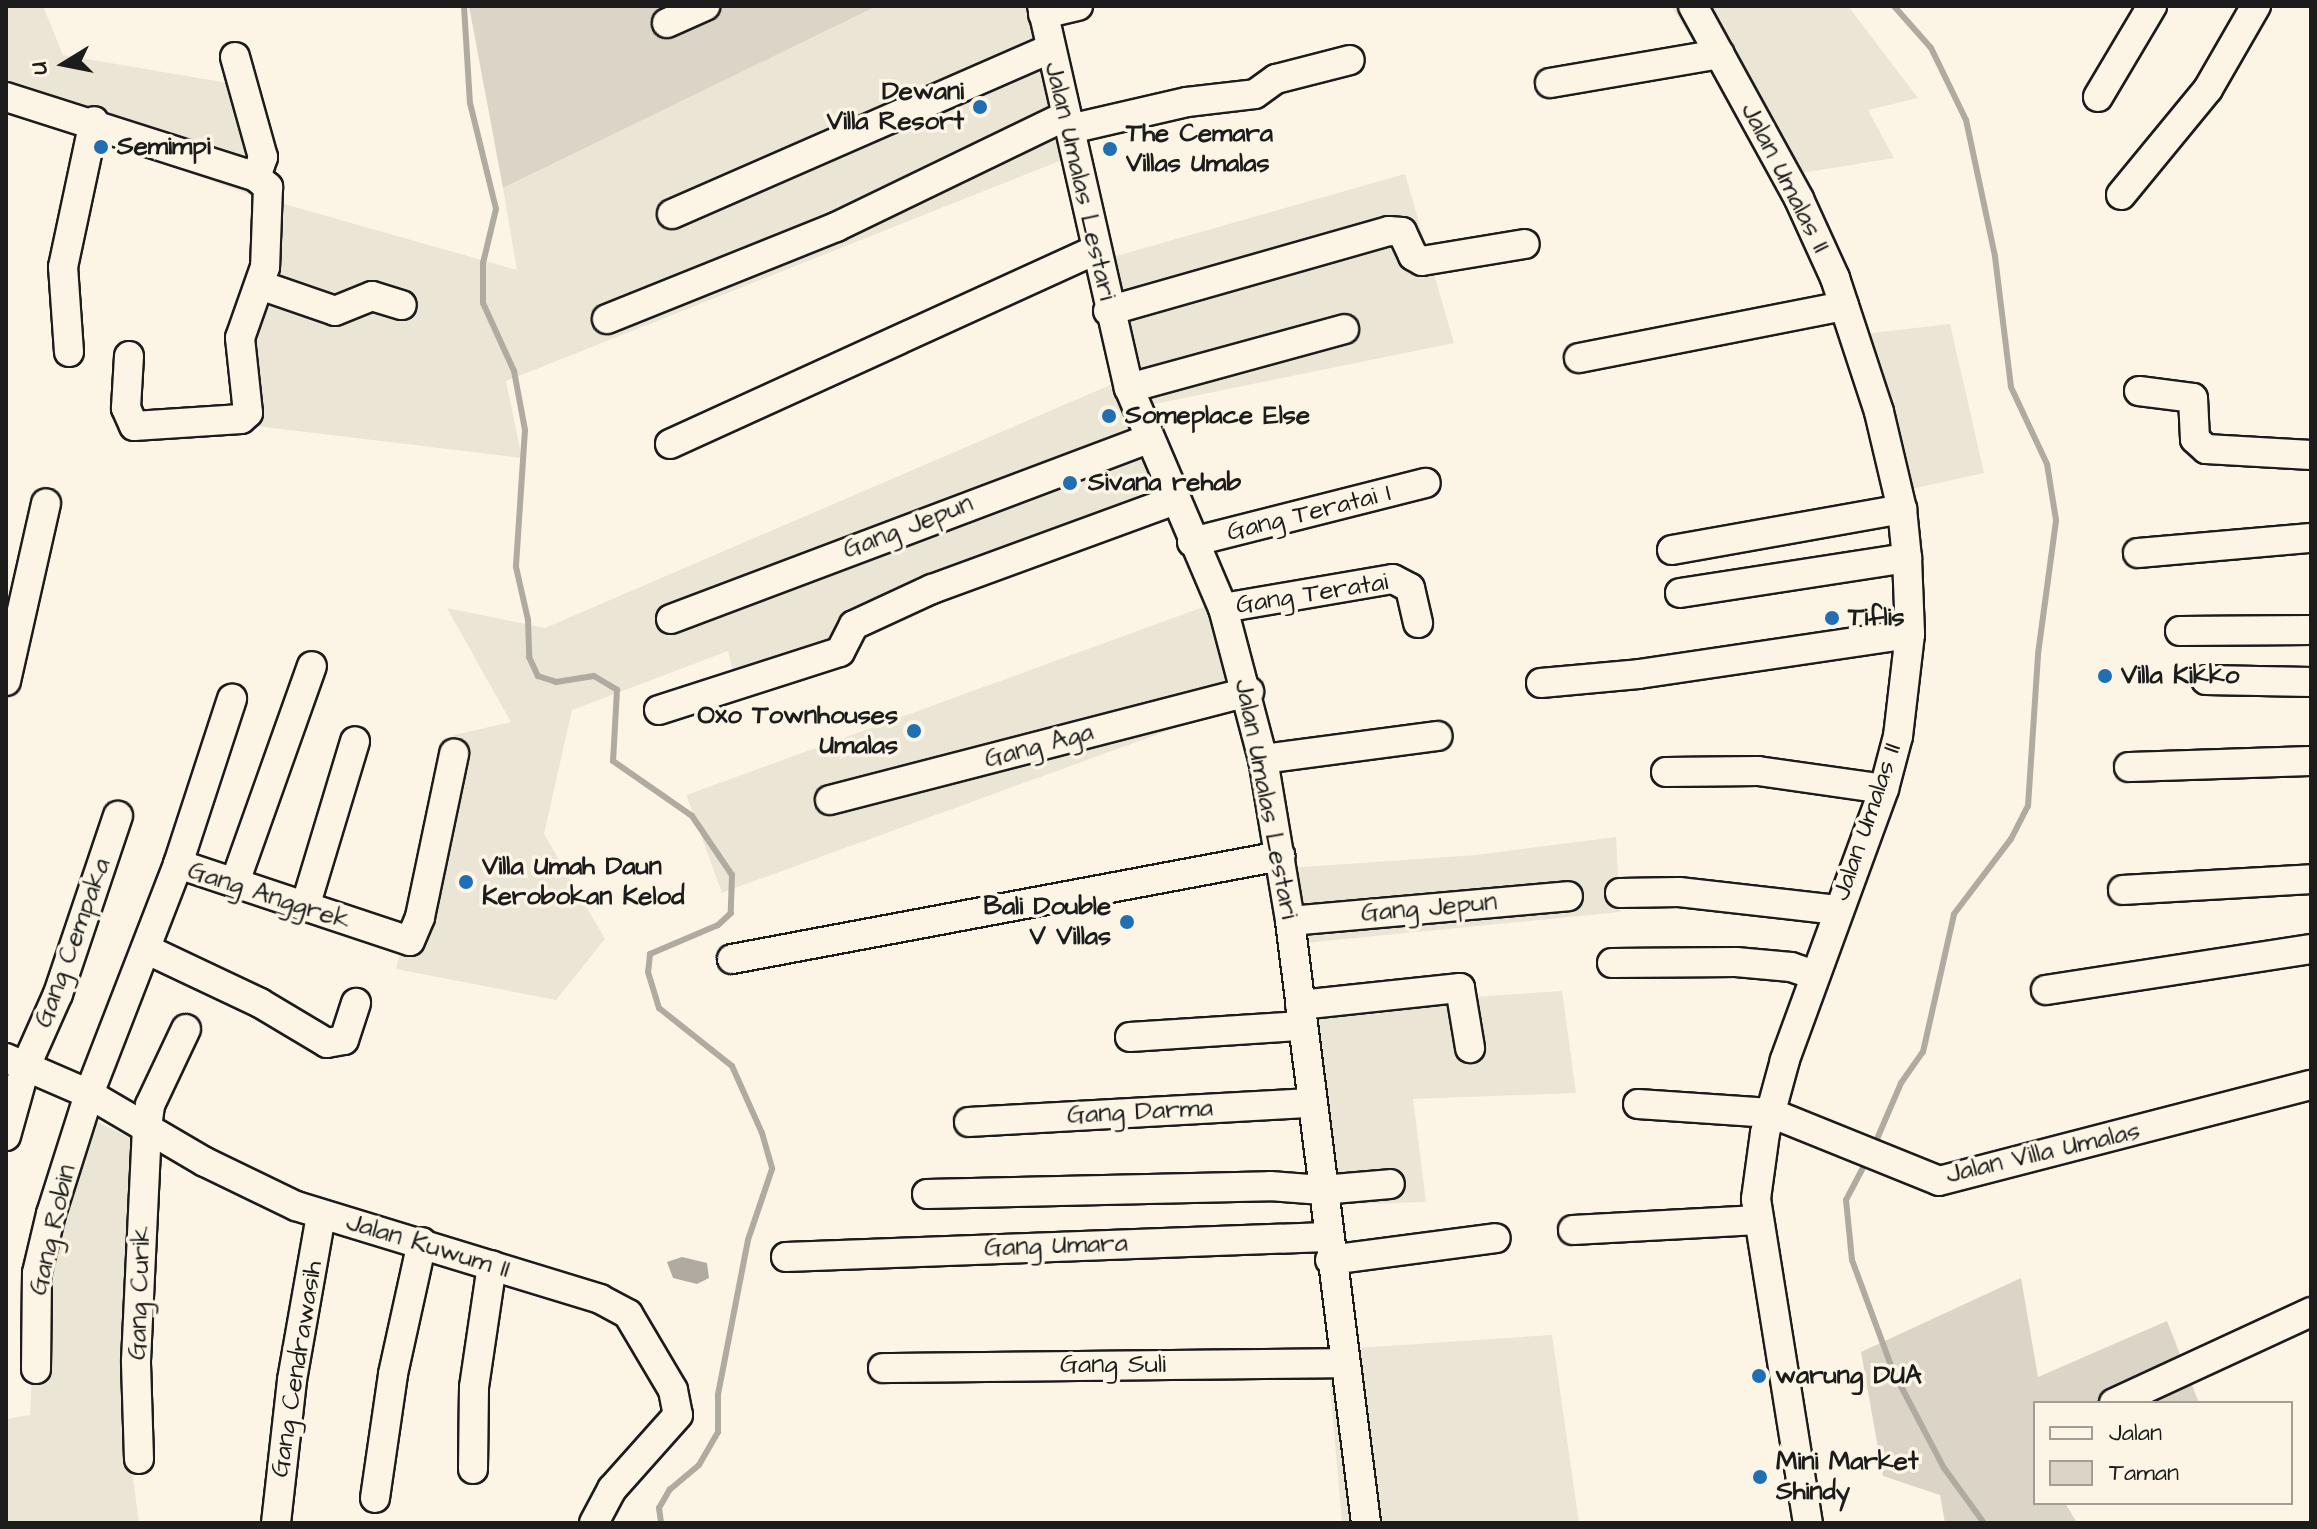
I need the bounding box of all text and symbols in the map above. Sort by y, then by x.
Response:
north arrow [24,24,104,104]
text: U [24,59,56,77]
street label: Jalan Umalas Lestari [1037,59,1123,303]
place label: Dewani Villa Resort [827,76,964,138]
marker: Dewani Villa Resort [971,98,989,116]
street label: Jalan Umalas II [1734,98,1836,258]
place label: The Cemara Villas Umalas [1126,118,1273,180]
place label: Semimpi [117,131,211,163]
marker: Semimpi [92,138,110,156]
marker: The Cemara Villas Umalas [1101,140,1119,158]
place label: Someplace Else [1125,400,1310,432]
marker: Someplace Else [1100,407,1118,425]
place label: Sivana rehab [1088,467,1241,499]
marker: Sivana rehab [1059,472,1081,494]
street label: Gang Teratai I [1224,478,1394,548]
street label: Gang Jepun [839,488,977,566]
street label: Gang Teratai [1234,567,1390,621]
place label: Tiflis [1848,602,1905,634]
marker: Tiflis [1823,609,1841,627]
place label: Villa Kikko [2121,660,2239,692]
marker: Villa Kikko [2096,667,2114,685]
street label: Jalan Umalas Lestari [1227,676,1305,922]
place label: Oxo Townhouses Umalas [698,700,898,762]
street label: Gang Aga [981,717,1097,775]
marker: Oxo Townhouses Umalas [905,722,923,740]
street label: Jalan Umalas II [1825,739,1909,905]
place label: Villa Umah Daun Kerobokan Kelod [482,851,684,912]
street label: Gang Cempaka [28,854,118,1032]
street label: Gang Anggrek [184,855,354,937]
marker: Villa Umah Daun Kerobokan Kelod [457,873,475,891]
street label: Gang Jepun [1360,887,1498,929]
place label: Bali Double V Villas [983,891,1111,952]
marker: Bali Double V Villas [1118,913,1136,931]
street label: Gang Darma [1066,1093,1214,1131]
street label: Jalan Villa Umalas [1943,1116,2143,1190]
street label: Gang Robin [23,1162,83,1298]
street label: Jalan Kuwum II [342,1206,514,1286]
street label: Gang Curik [122,1226,158,1360]
street label: Gang Umara [984,1228,1128,1264]
street label: Gang Cendrawasih [264,1259,330,1479]
street label: Gang Suli [1060,1349,1166,1381]
place label: warung DUA [1775,1360,1922,1392]
marker: warung DUA [1750,1367,1768,1385]
legend [2033,1401,2293,1505]
text: Jalan [2109,1416,2162,1450]
place label: Mini Market Shindy [1776,1446,1918,1508]
text: Taman [2109,1456,2179,1490]
marker: Mini Market Shindy [1751,1468,1769,1486]

